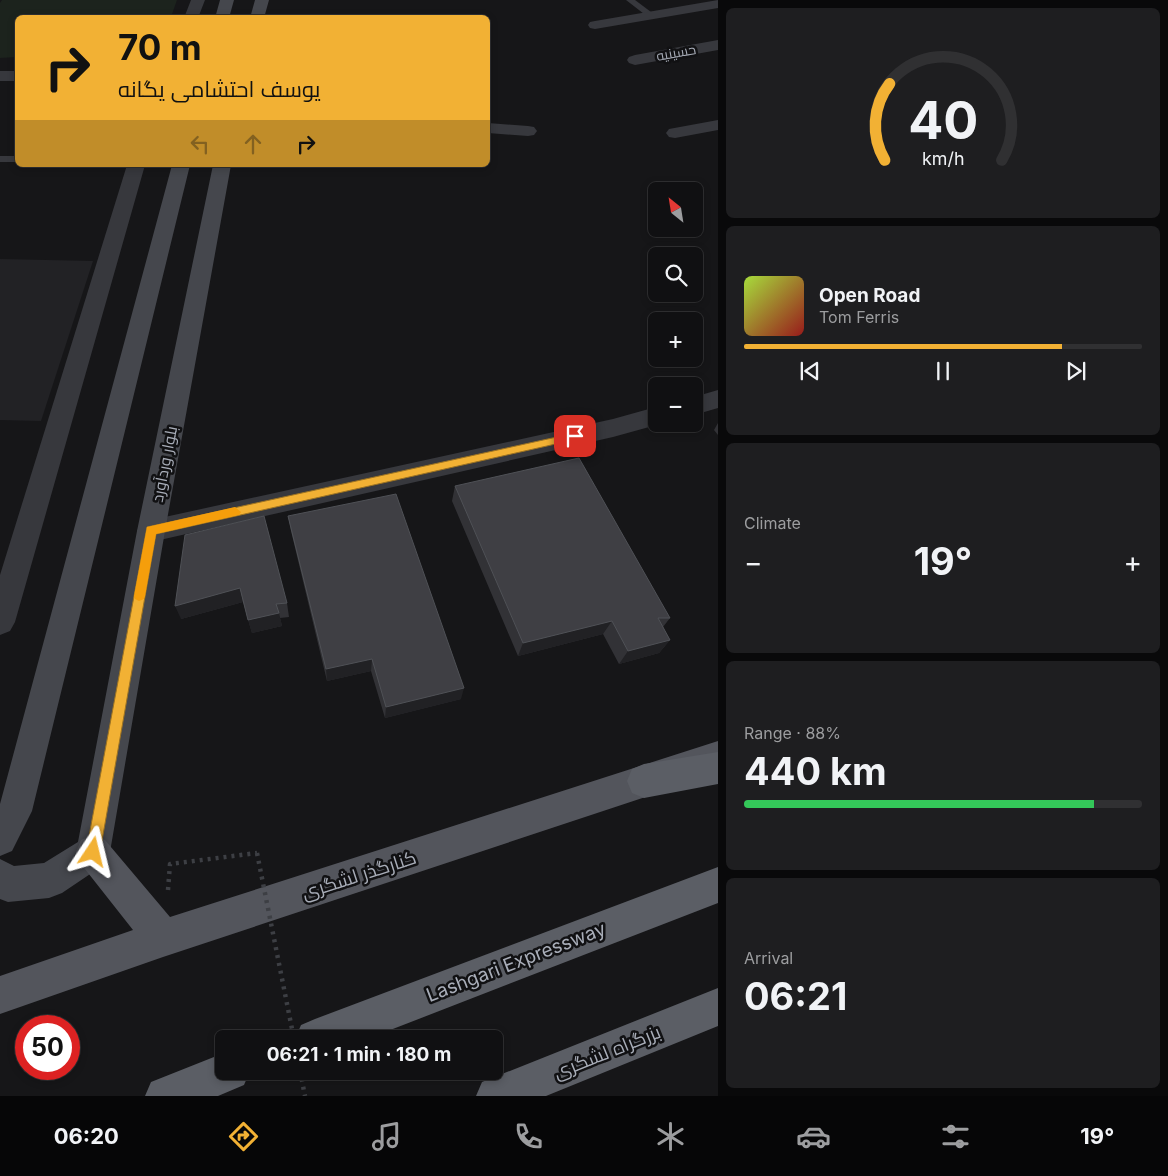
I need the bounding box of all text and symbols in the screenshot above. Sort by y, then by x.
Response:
text: 70 m [118,26,202,68]
icon: right [35,35,100,100]
street label: حسینیه [655,40,697,64]
text: یوسف احتشامی یگانه [118,76,320,102]
text: 40 [908,89,978,152]
icon: left [186,130,214,158]
icon: ahead [239,130,267,158]
icon: right [292,130,320,158]
text: km/h [922,148,964,169]
north arrow [648,182,702,238]
map controls [648,182,703,432]
button: search [648,247,703,302]
text: Open Road [819,284,920,307]
text: Tom Ferris [819,307,899,327]
button: + [648,312,703,367]
icon: previous [796,357,824,385]
icon: pause [929,357,957,385]
icon: next [1062,357,1090,385]
button: − [648,377,703,432]
pin [554,415,596,457]
icon: arrive [561,422,589,450]
street label: بلوار وردآورد [147,424,181,504]
text: Climate [744,513,801,533]
text: 19° [914,538,972,584]
text: − [744,545,763,579]
text: + [1123,545,1142,579]
text: Range · 88% [744,723,841,743]
text: 440 km [744,748,887,794]
position arrow [66,825,118,877]
street label: کنارگذر لشگری [299,846,419,904]
street label: Lashgari Expressway [423,917,609,1007]
text: Arrival [744,948,793,968]
text: 06:21 [744,973,847,1019]
speed limit sign: 50 [15,1015,80,1080]
street label: بزرگراه لشگری [550,1020,664,1084]
text: 06:21 · 1 min · 180 m [267,1043,451,1066]
icon: directions [226,1119,261,1154]
icon: music [369,1119,404,1154]
icon: phone [511,1119,546,1154]
icon: climate [653,1119,688,1154]
icon: car [796,1119,831,1154]
icon: filters [938,1119,973,1154]
text: 06:20 [54,1123,119,1149]
text: 19° [1080,1123,1114,1149]

